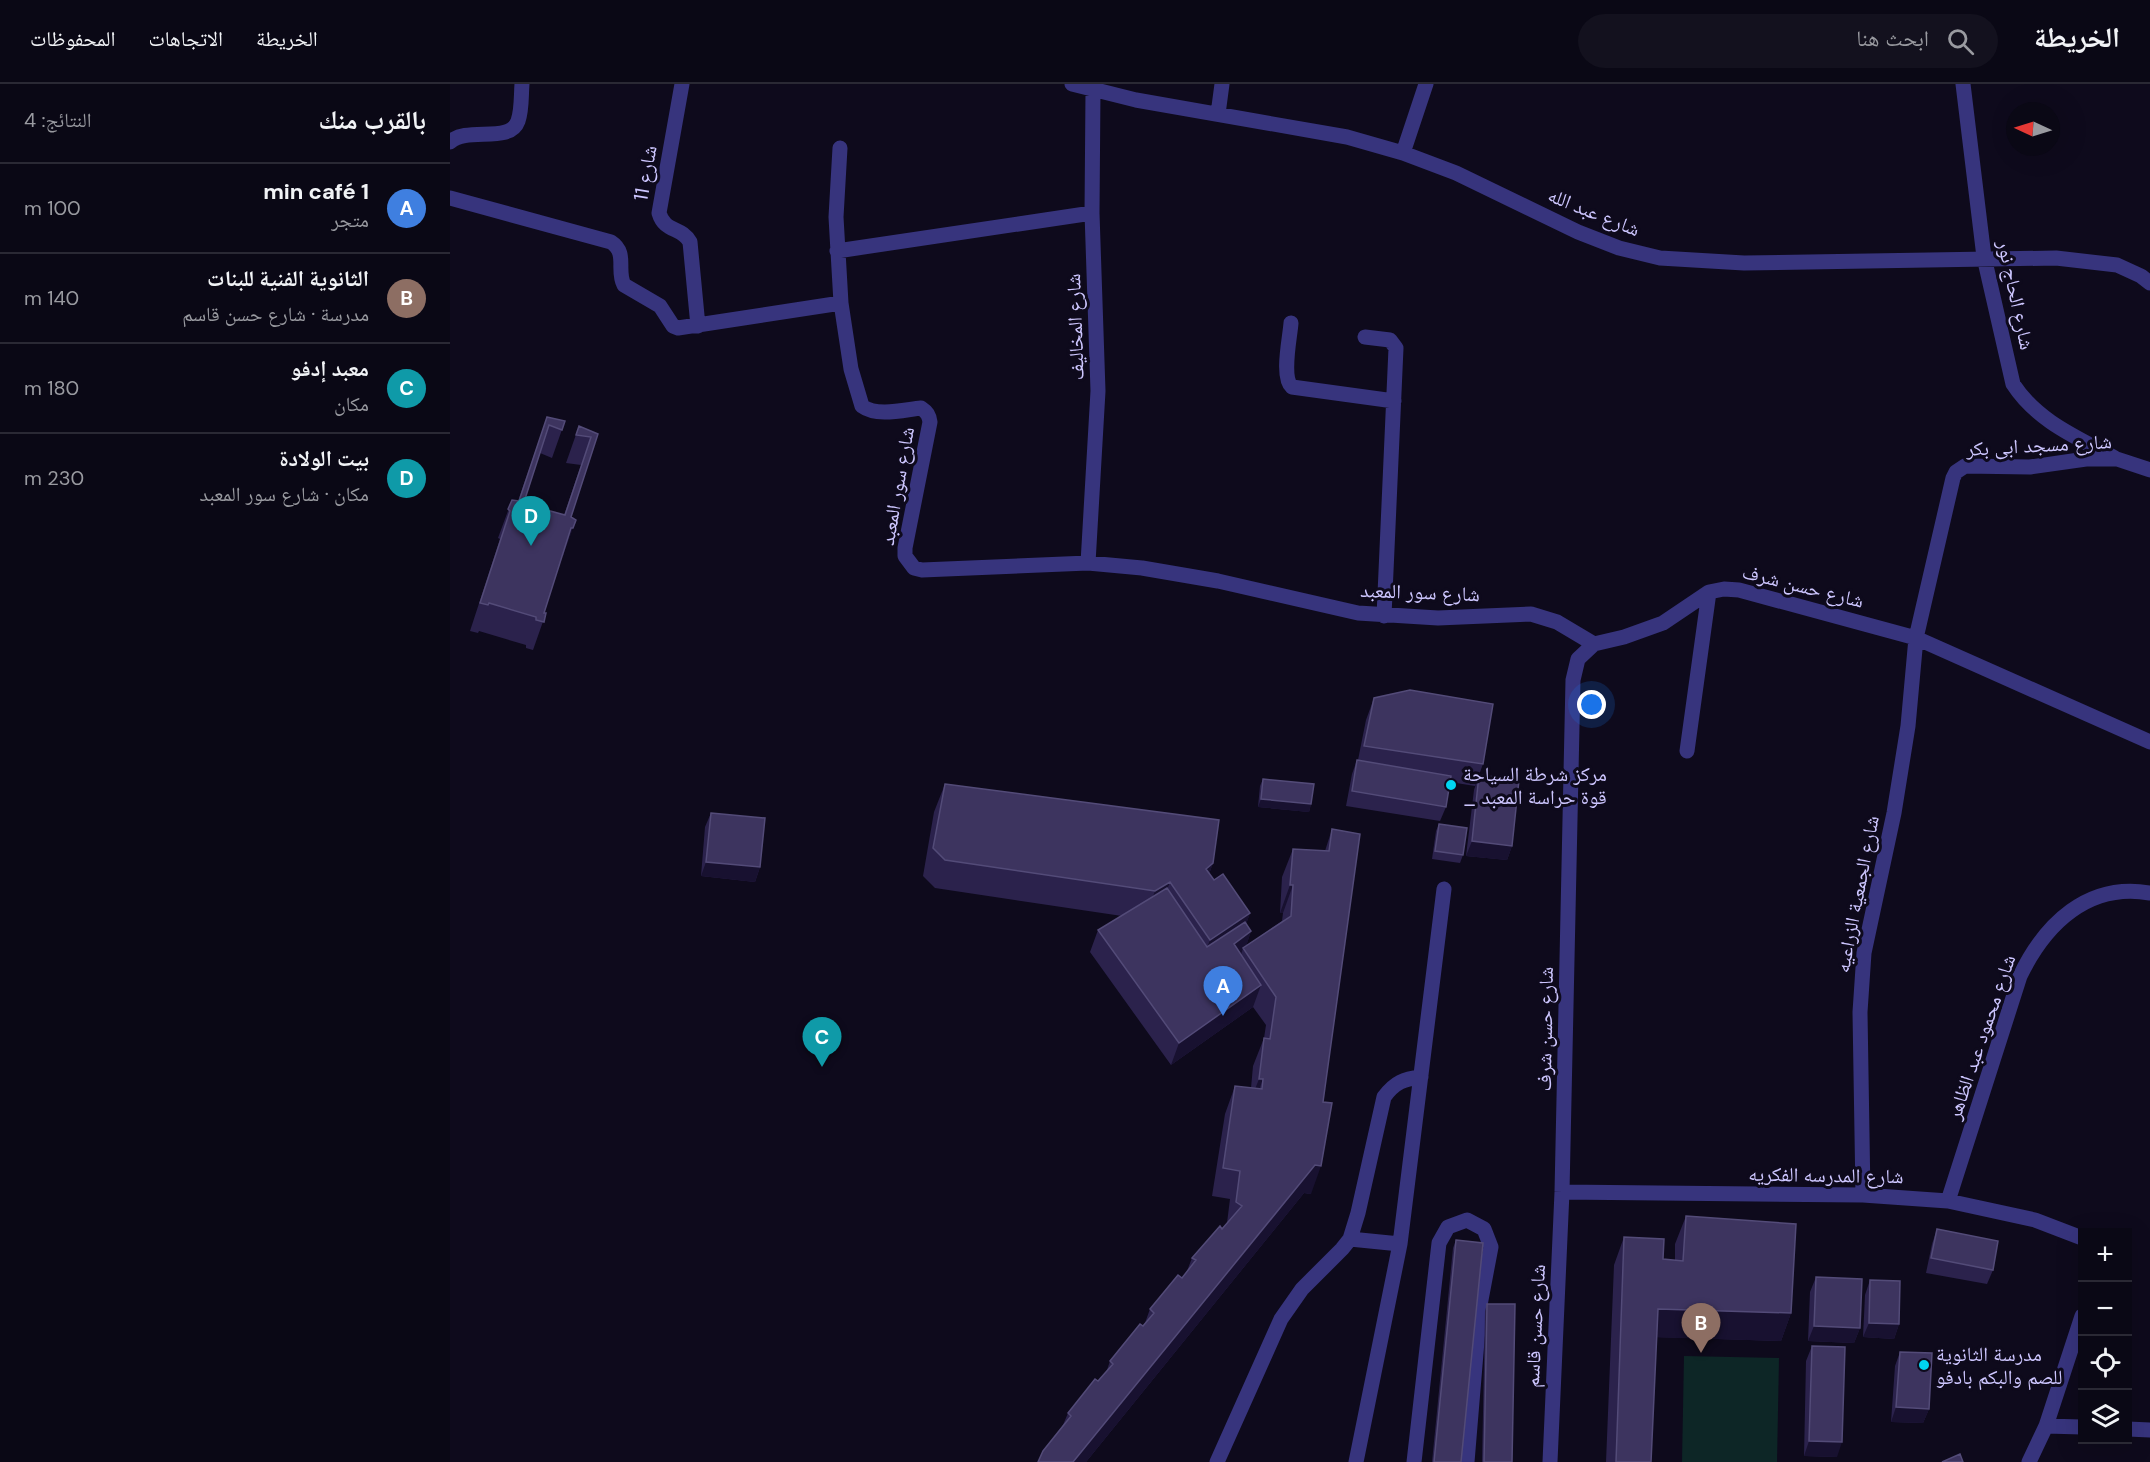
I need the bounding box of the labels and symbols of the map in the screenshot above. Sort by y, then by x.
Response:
north arrow [2006,102,2060,156]
street label: شارع 11 [627,143,663,203]
street label: شارع عبد الله [1544,182,1644,242]
street label: شارع الحاج نور [1992,237,2040,352]
street label: شارع المخاليف [1060,273,1090,381]
street label: شارع سور المعبد [874,425,920,547]
street label: شارع مسجد ابى بكر [1964,428,2113,462]
pin: D [512,496,550,546]
street label: شارع حسن شرف [1739,558,1867,614]
street label: شارع سور المعبد [1360,577,1480,607]
your location [1577,690,1606,719]
place label: مركز شرطة السياحة _ قوة حراسة المعبد [1463,761,1607,810]
marker: مركز شرطة السياحة _ قوة حراسة المعبد [1444,778,1458,792]
street label: شارع الجمعية الزراعيه [1829,813,1885,975]
street label: شارع محمود عبد الظاهر [1940,951,2021,1124]
pin: A [1204,966,1242,1016]
street label: شارع حسن شرف [1531,967,1559,1091]
pin: C [802,1018,842,1067]
street label: شارع المدرسه الفكريه [1748,1161,1904,1189]
street label: شارع حسن قاسم [1519,1264,1552,1388]
pin: B [1682,1304,1720,1353]
place label: مدرسة الثانوية للصم والبكم بادفو [1936,1341,2062,1391]
marker: مدرسة الثانوية للصم والبكم بادفو [1917,1358,1931,1372]

